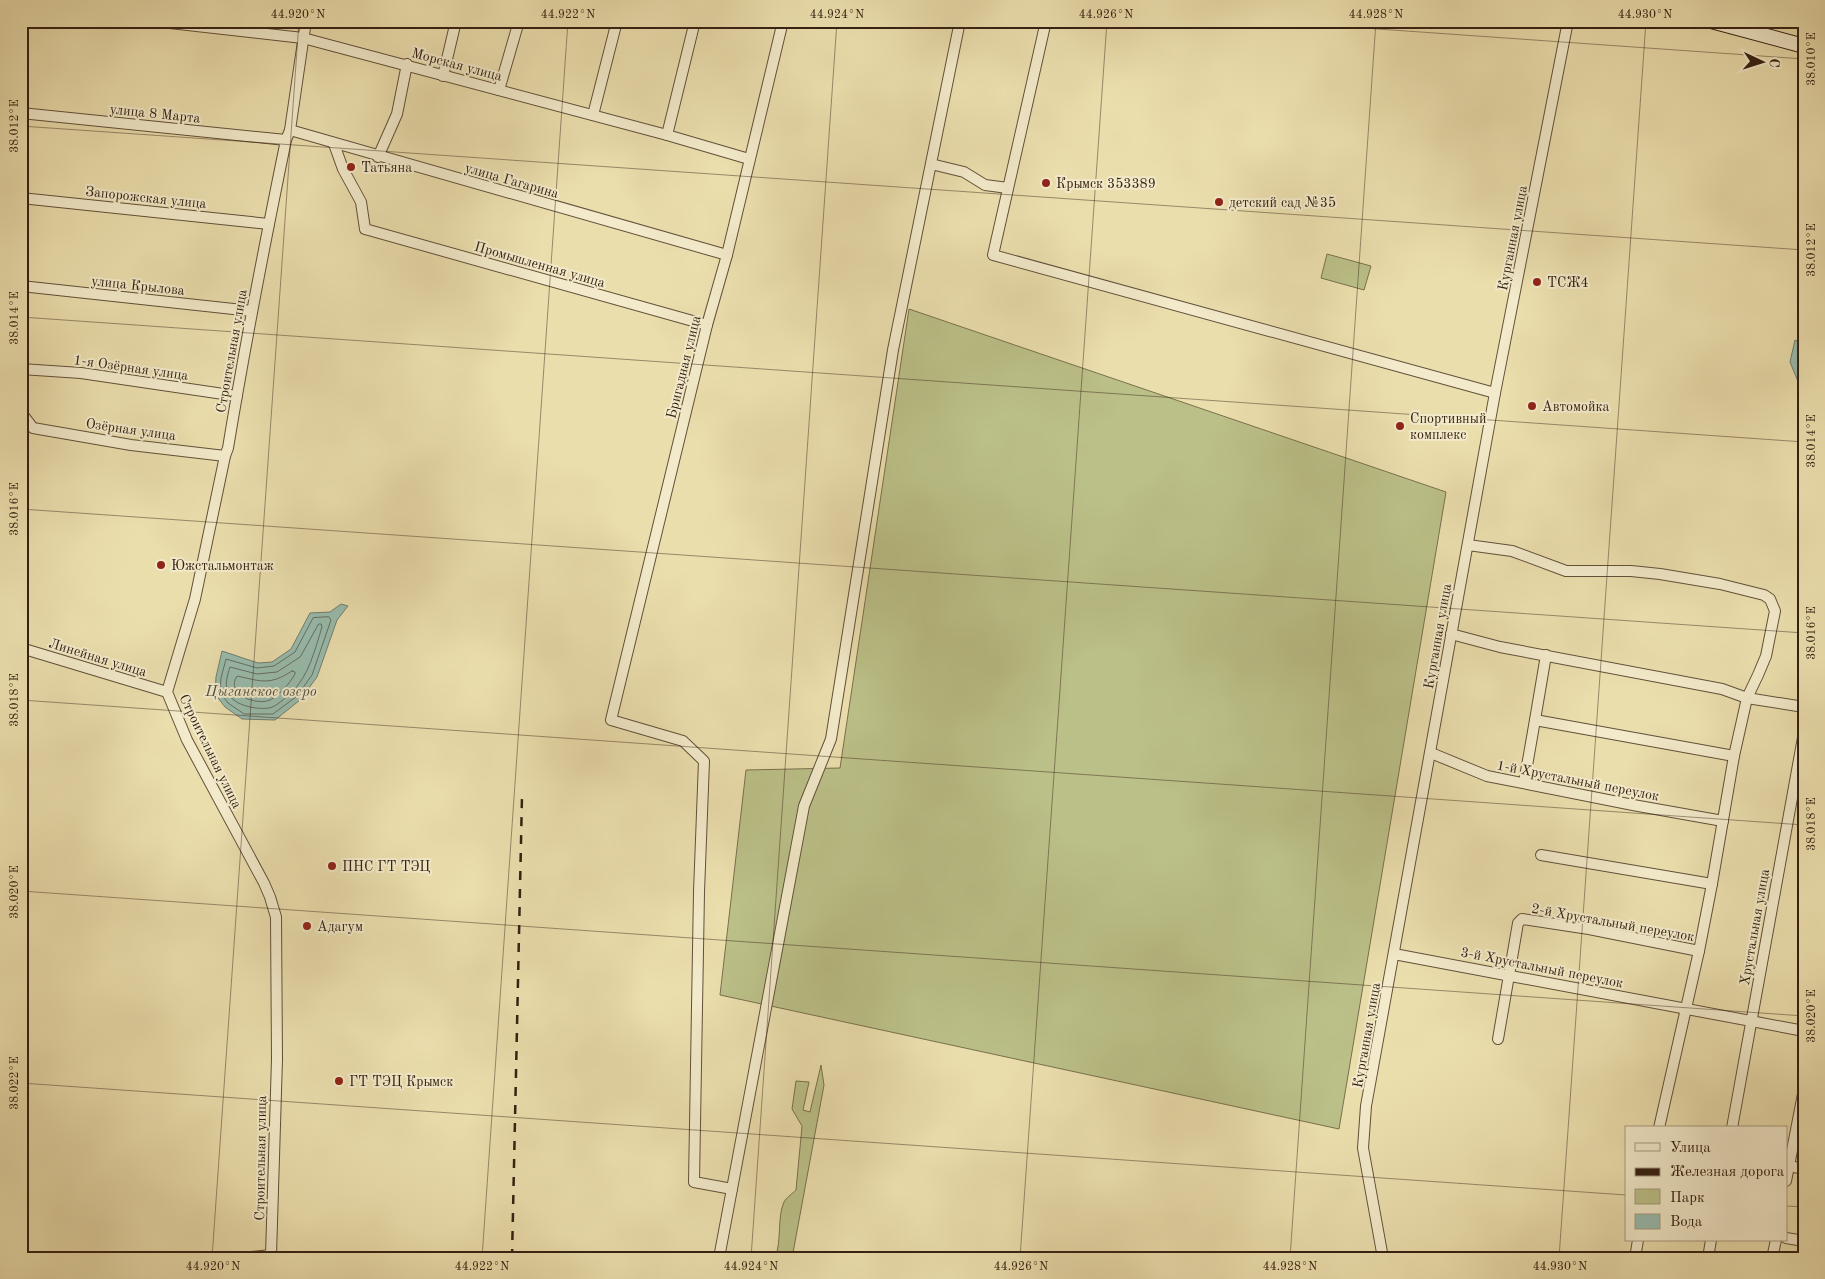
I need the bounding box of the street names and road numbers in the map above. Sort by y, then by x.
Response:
street label: Морская улица [410,46,504,84]
street label: улица 8 Марта [109,102,201,126]
street label: улица Гагарина [463,161,560,201]
street label: Курганная улица [1496,184,1530,292]
street label: Запорожская улица [85,185,207,211]
street label: Промышленная улица [473,240,607,290]
street label: улица Крылова [90,274,185,298]
street label: Строительная улица [214,288,250,414]
street label: Бригадная улица [664,314,704,420]
street label: 1-я Озёрная улица [73,353,189,383]
street label: Озёрная улица [85,417,177,443]
street label: Курганная улица [1422,582,1454,690]
street label: Линейная улица [47,636,148,680]
street label: Строительная улица [176,692,244,811]
street label: 1-й Хрустальный переулок [1495,758,1660,804]
street label: Хрустальная улица [1738,868,1772,987]
street label: 2-й Хрустальный переулок [1530,902,1695,944]
street label: 3-й Хрустальный переулок [1459,945,1624,991]
street label: Курганная улица [1351,981,1383,1089]
street label: Строительная улица [253,1095,269,1221]

